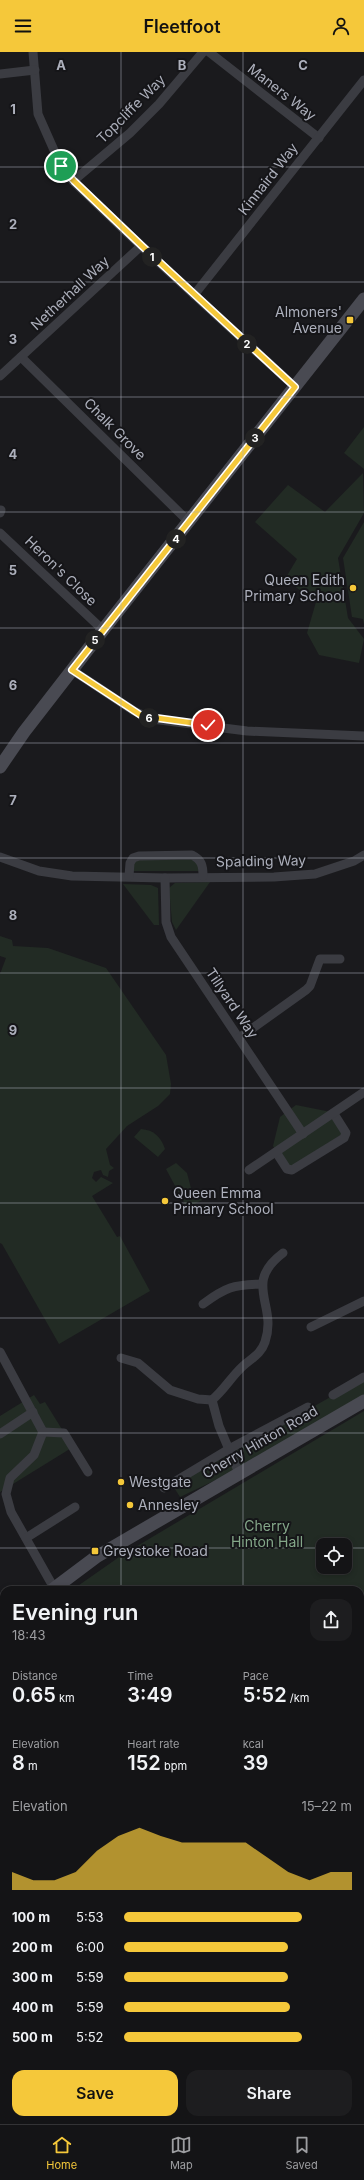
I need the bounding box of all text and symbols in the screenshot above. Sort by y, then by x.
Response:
icon: menu [12,15,34,37]
icon: person [330,15,352,37]
text: Fleetfoot [143,16,221,37]
text: A [56,57,66,73]
text: B [178,57,187,73]
text: C [298,57,308,73]
street label: Maners Way [245,60,320,124]
street label: Topcliffe Way [93,71,168,146]
text: 1 [10,101,16,117]
street label: Kinnaird Way [234,139,301,218]
pin [44,149,78,183]
icon: arrive [50,155,72,177]
text: 2 [9,216,17,232]
pin: 1 [142,247,162,267]
text: 1 [150,250,154,264]
street label: Netherhall Way [27,252,112,333]
place label: Almoners' Avenue [275,303,342,336]
marker: Almoners' Avenue [345,315,355,325]
text: 3 [9,331,17,347]
pin: 2 [237,334,257,354]
text: 2 [244,337,250,351]
street label: Chalk Grove [81,394,150,463]
pin: 3 [245,428,265,448]
text: 3 [251,431,259,445]
text: 4 [9,446,18,462]
pin: 4 [166,529,186,549]
street label: Heron's Close [22,532,101,609]
text: 4 [172,532,180,546]
text: 5 [9,562,17,578]
place label: Queen Edith Primary School [244,571,345,604]
marker: Queen Edith Primary School [348,583,358,593]
pin: 5 [85,630,105,650]
text: 5 [91,633,99,647]
text: 6 [9,677,17,693]
pin: 6 [139,708,159,728]
pin [191,708,225,742]
text: 6 [145,711,153,725]
icon: check [197,714,219,736]
text: 7 [9,792,17,808]
street label: Spalding Way [216,851,306,870]
text: 8 [9,907,17,923]
street label: Tillyard Way [203,964,262,1041]
text: 9 [9,1022,17,1038]
place label: Queen Emma Primary School [173,1184,274,1217]
marker: Queen Emma Primary School [160,1196,170,1206]
street label: Cherry Hinton Road [199,1402,320,1482]
place label: Westgate [129,1473,191,1490]
marker: Westgate [116,1477,126,1487]
place label: Annesley [138,1496,199,1513]
marker: Annesley [125,1500,135,1510]
park label: Cherry Hinton Hall [231,1517,303,1550]
map controls [316,1538,352,1574]
button: locate [316,1538,352,1574]
place label: Greystoke Road [103,1542,208,1559]
marker: Greystoke Road [90,1546,100,1556]
text: Evening run [12,1599,138,1625]
button: share [310,1599,352,1641]
text: 18:43 [12,1627,46,1643]
text: Distance [12,1669,57,1683]
text: Time [127,1669,153,1683]
text: Pace [243,1669,269,1683]
text: 0.65 [12,1683,56,1707]
text: 3:49 [127,1683,173,1707]
text: 5:52 [243,1683,287,1707]
text: km [56,1691,75,1705]
text: /km [287,1691,309,1705]
text: Elevation [12,1737,59,1751]
text: Heart rate [127,1737,179,1751]
text: kcal [243,1737,264,1751]
text: 8 [12,1751,25,1775]
text: 152 [127,1751,161,1775]
text: 39 [243,1751,268,1775]
text: m [25,1759,38,1773]
text: bpm [161,1759,187,1773]
text: Elevation [12,1798,68,1814]
text: 15–22 m [301,1798,352,1814]
text: 100 m [12,1909,50,1925]
text: 5:53 [76,1909,104,1925]
text: 200 m [12,1939,53,1955]
text: 6:00 [76,1939,104,1955]
text: 300 m [12,1969,53,1985]
text: 5:59 [76,1969,104,1985]
text: 400 m [12,1999,53,2015]
text: 5:59 [76,1999,104,2015]
text: 500 m [12,2029,53,2045]
text: 5:52 [76,2029,103,2045]
button: Save [12,2070,178,2116]
button: Share [186,2070,352,2116]
tab: Home [46,2134,77,2172]
tab: Map [170,2134,193,2172]
tab: Saved [285,2134,318,2172]

